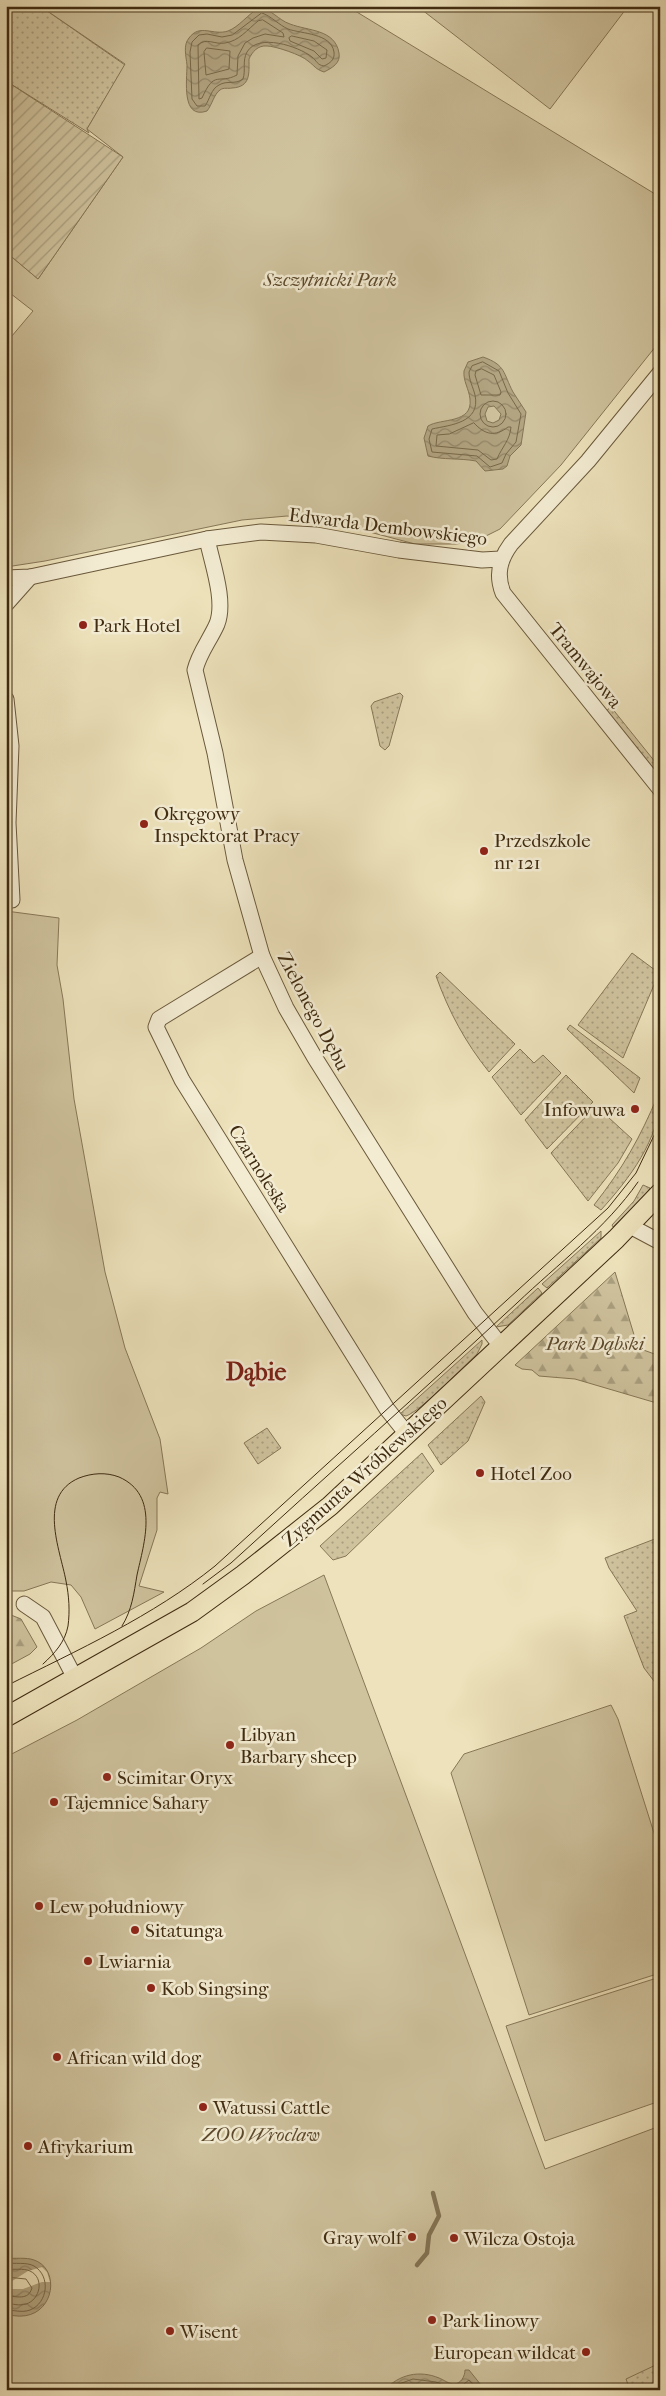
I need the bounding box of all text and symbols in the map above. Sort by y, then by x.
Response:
park label: Szczytnicki Park [262,269,397,291]
street label: Edwarda Dembowskiego [287,504,489,550]
place label: Park Hotel [93,615,181,637]
marker: Park Hotel [77,619,89,631]
street label: Tramwajowa [544,619,626,713]
place label: Okręgowy Inspektorat Pracy [154,803,301,847]
marker: Okręgowy Inspektorat Pracy [138,818,150,830]
place label: Przedszkole nr 121 [494,830,591,874]
marker: Przedszkole nr 121 [478,845,490,857]
street label: Zielonego Dębu [273,949,354,1075]
place label: Infowuwa [544,1099,625,1121]
marker: Infowuwa [629,1103,641,1115]
street label: Czarnoleska [224,1121,295,1216]
park label: Park Dąbski [545,1333,646,1355]
district label: Dąbie [226,1358,286,1387]
street label: Zygmunta Wróblewskiego [278,1392,452,1552]
place label: Hotel Zoo [490,1463,572,1485]
marker: Hotel Zoo [474,1467,486,1479]
place label: Libyan Barbary sheep [240,1724,357,1768]
marker: Libyan Barbary sheep [224,1739,236,1751]
place label: Scimitar Oryx [117,1767,233,1789]
marker: Scimitar Oryx [101,1771,113,1783]
place label: Tajemnice Sahary [64,1792,209,1814]
marker: Tajemnice Sahary [48,1796,60,1808]
place label: Lew południowy [49,1896,185,1918]
marker: Lew południowy [33,1900,45,1912]
place label: Sitatunga [145,1920,224,1942]
marker: Sitatunga [129,1924,141,1936]
place label: Lwiarnia [98,1951,171,1973]
marker: Lwiarnia [82,1955,94,1967]
place label: Kob Singsing [161,1978,269,2000]
marker: Kob Singsing [145,1982,157,1994]
place label: African wild dog [66,2047,202,2069]
marker: African wild dog [51,2051,63,2063]
place label: Watussi Cattle [212,2097,330,2119]
marker: Watussi Cattle [197,2101,209,2113]
park label: ZOO Wroclaw [201,2124,320,2146]
place label: Afrykarium [37,2136,133,2158]
marker: Afrykarium [22,2140,34,2152]
place label: Gray wolf [323,2227,406,2249]
place label: Wilcza Ostoja [463,2228,575,2250]
marker: Gray wolf [406,2231,418,2243]
marker: Wilcza Ostoja [448,2232,460,2244]
place label: Park linowy [442,2310,540,2332]
marker: Park linowy [426,2314,438,2326]
place label: Wisent [179,2321,238,2343]
marker: Wisent [164,2325,176,2337]
place label: European wildcat [433,2342,576,2364]
marker: European wildcat [580,2346,592,2358]

